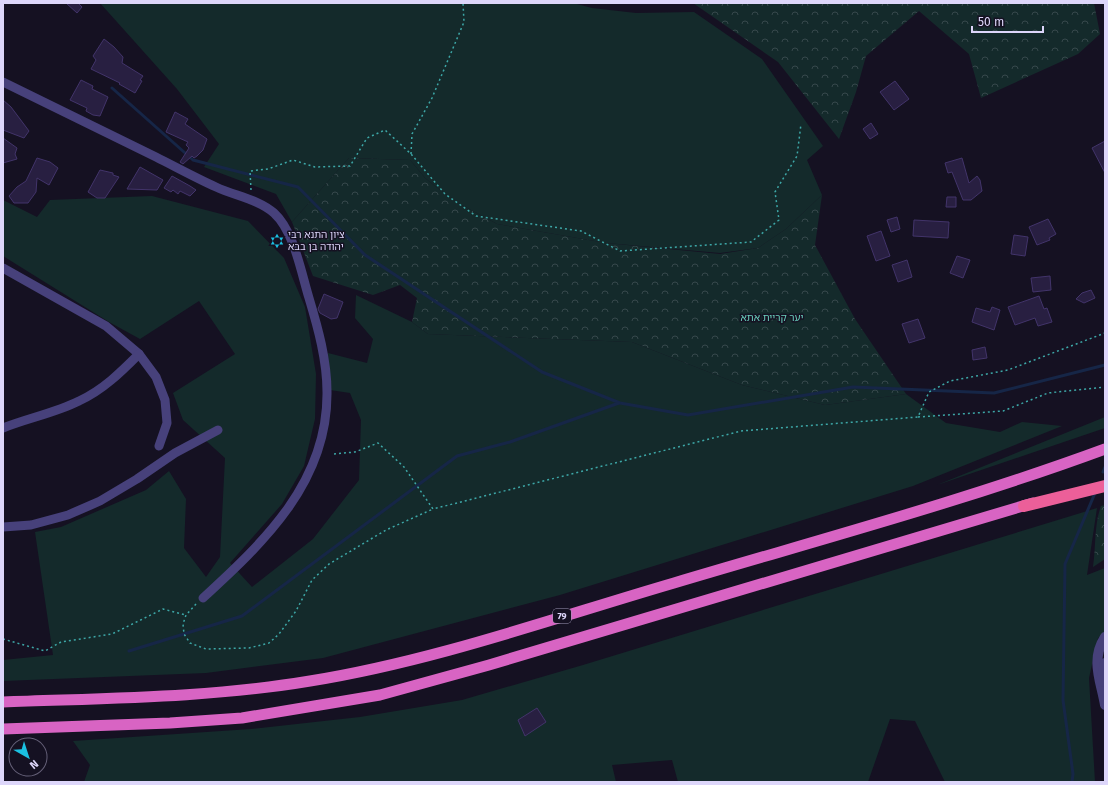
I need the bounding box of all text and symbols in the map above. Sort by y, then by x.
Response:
scale bar [972,8,1043,34]
text: 50 m [978,15,1004,29]
place label: ציון התנא רבי יהודה בן בבא [288,229,345,253]
synagogue icon: ציון התנא רבי יהודה בן בבא [269,233,285,249]
park label: יער קריית אתא [741,312,804,324]
road number: 79 [553,609,571,623]
north arrow [8,737,48,777]
text: N [27,757,41,772]

